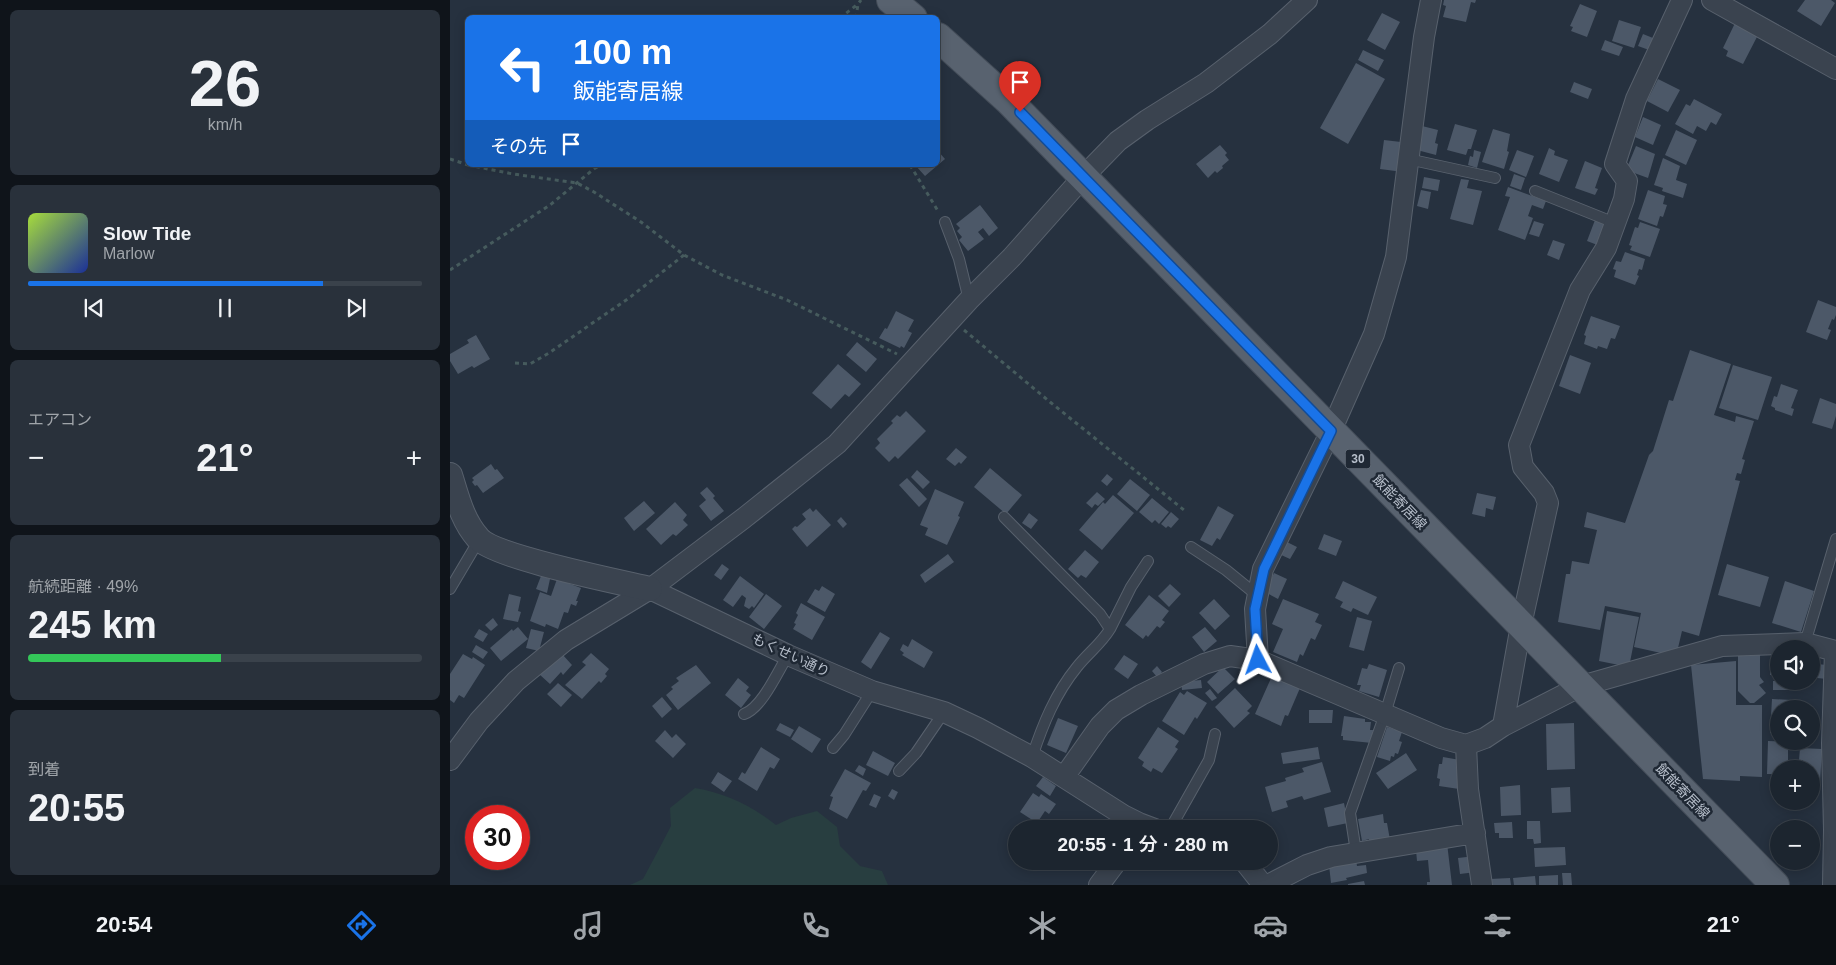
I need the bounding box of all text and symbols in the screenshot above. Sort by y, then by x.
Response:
text: 100 m [573,32,672,71]
icon: left [490,35,555,100]
text: 26 [189,47,261,120]
pin [999,61,1041,112]
icon: arrive [1006,68,1034,96]
text: 飯能寄居線 [573,79,683,104]
text: km/h [208,116,242,133]
icon: arrive [557,130,585,158]
text: その先 [490,136,547,157]
text: Slow Tide [103,223,191,244]
text: Marlow [103,245,155,262]
icon: previous [80,294,108,322]
icon: pause [211,294,239,322]
icon: next [342,294,370,322]
text: エアコン [28,411,92,428]
text: 21° [196,437,254,479]
text: − [28,442,44,473]
text: + [406,442,422,473]
road number: 30 [1346,449,1370,468]
street label: 飯能寄居線 [1370,471,1430,533]
text: 航続距離 · 49% [28,578,138,595]
text: 245 km [28,604,157,646]
street label: もくせい通り [750,630,832,680]
position arrow [1231,633,1283,685]
map controls [1770,640,1820,870]
button: sound [1770,640,1820,690]
button: search [1770,700,1820,750]
street label: 飯能寄居線 [1653,760,1713,822]
button: + [1770,760,1820,810]
text: 到着 [28,761,60,778]
text: 20:55 [28,787,125,829]
speed limit sign: 30 [465,805,530,870]
button: − [1770,820,1820,870]
text: 20:55 · 1 分 · 280 m [1057,834,1229,855]
icon: directions [344,908,379,943]
icon: music [571,908,606,943]
icon: phone [798,908,833,943]
icon: climate [1025,908,1060,943]
icon: car [1253,908,1288,943]
icon: filters [1480,908,1515,943]
text: 20:54 [96,912,152,937]
text: 21° [1707,912,1740,937]

